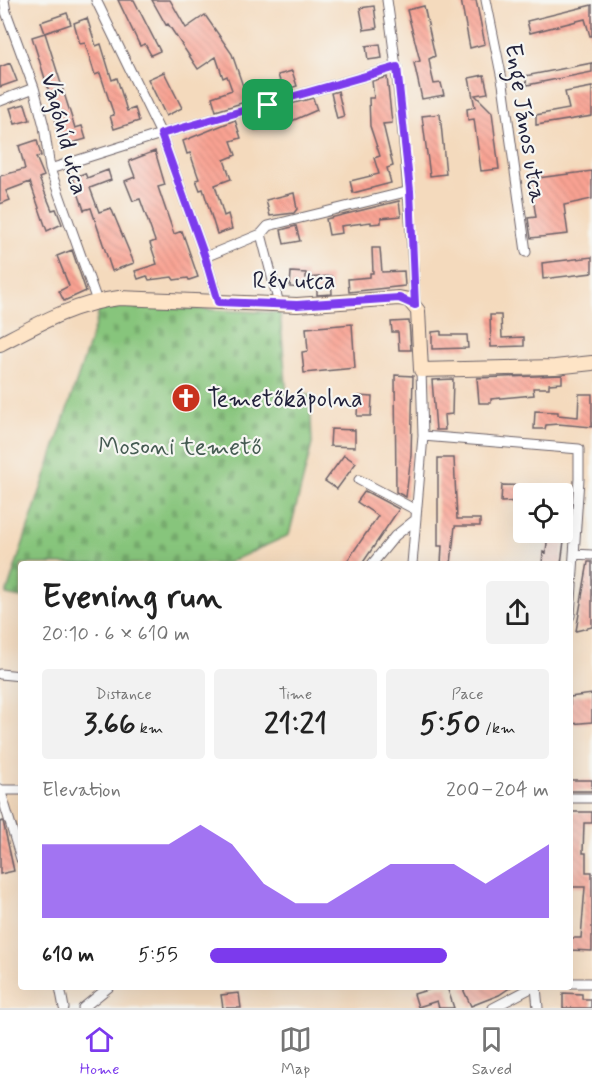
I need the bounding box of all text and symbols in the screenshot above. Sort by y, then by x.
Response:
street label: Enge János utca [494,41,553,206]
street label: Vágóhíd utca [32,70,95,199]
pin [242,79,293,130]
icon: arrive [251,88,284,121]
street label: Rév utca [252,266,336,297]
church icon: Temetőkápolna [170,382,202,414]
place label: Temetőkápolna [207,384,363,415]
park label: Mosoni temető [98,432,262,463]
map controls [513,483,573,543]
button: locate [513,483,573,543]
text: Evening run [42,576,222,620]
button: share [486,581,549,644]
text: 20:10 · 6 × 610 m [42,621,190,648]
text: Distance [95,684,152,705]
text: Time [279,684,312,705]
text: Pace [452,684,483,705]
text: 3.66 [84,705,136,744]
text: 21:21 [264,705,327,744]
text: 5:50 [420,705,481,744]
text: km [136,718,163,739]
text: /km [481,718,515,739]
text: Elevation [42,777,121,804]
text: 200–204 m [446,777,549,804]
text: 610 m [42,942,94,969]
text: 5:55 [138,942,178,969]
tab: Home [80,1023,120,1080]
tab: Map [279,1023,312,1080]
tab: Saved [472,1023,512,1080]

